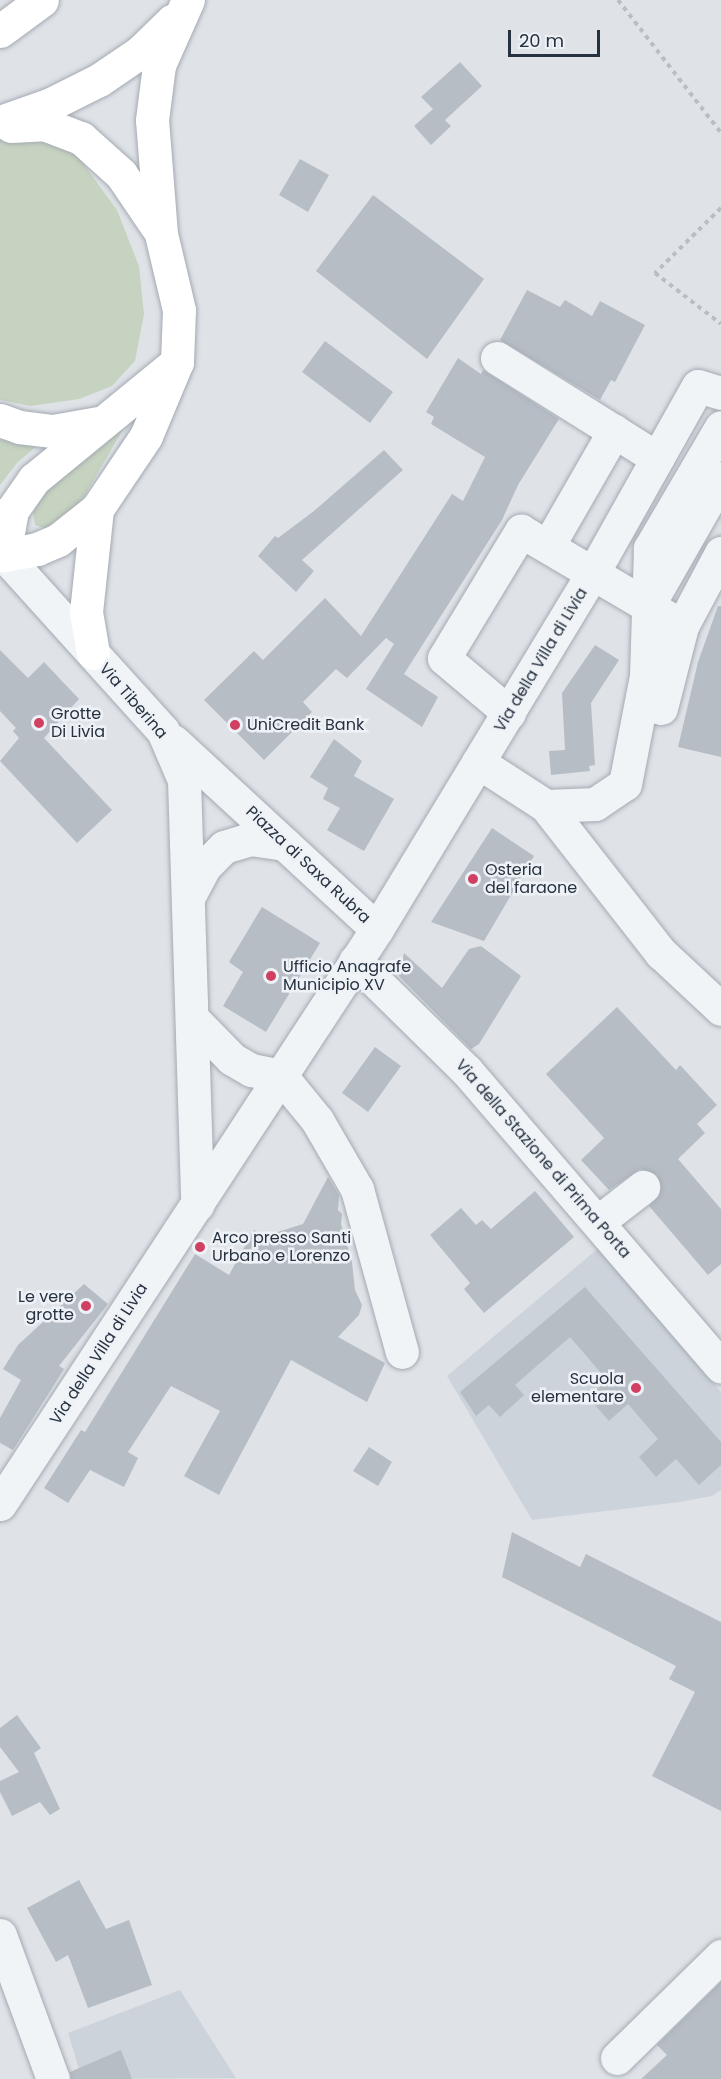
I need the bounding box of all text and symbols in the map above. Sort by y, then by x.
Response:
scale bar [511,18,602,56]
text: 20 m [519,28,564,53]
street label: Via della Villa di Livia [490,584,592,736]
street label: Via Tiberina [95,659,171,743]
place label: Grotte Di Livia [51,704,105,742]
place label: UniCredit Bank [247,715,364,735]
marker: Grotte Di Livia [32,716,46,730]
marker: UniCredit Bank [228,718,242,732]
street label: Piazza di Saxa Rubra [242,802,374,928]
place label: Osteria del faraone [485,860,577,898]
marker: Osteria del faraone [466,872,480,886]
place label: Ufficio Anagrafe Municipio XV [283,957,411,995]
marker: Ufficio Anagrafe Municipio XV [264,969,278,983]
street label: Via della Stazione di Prima Porta [451,1056,635,1262]
place label: Arco presso Santi Urbano e Lorenzo [212,1228,351,1266]
marker: Arco presso Santi Urbano e Lorenzo [193,1240,207,1254]
street label: Via della Villa di Livia [46,1280,152,1428]
place label: Le vere grotte [18,1287,74,1325]
marker: Le vere grotte [79,1299,93,1313]
place label: Scuola elementare [531,1369,624,1407]
marker: Scuola elementare [629,1381,643,1395]

